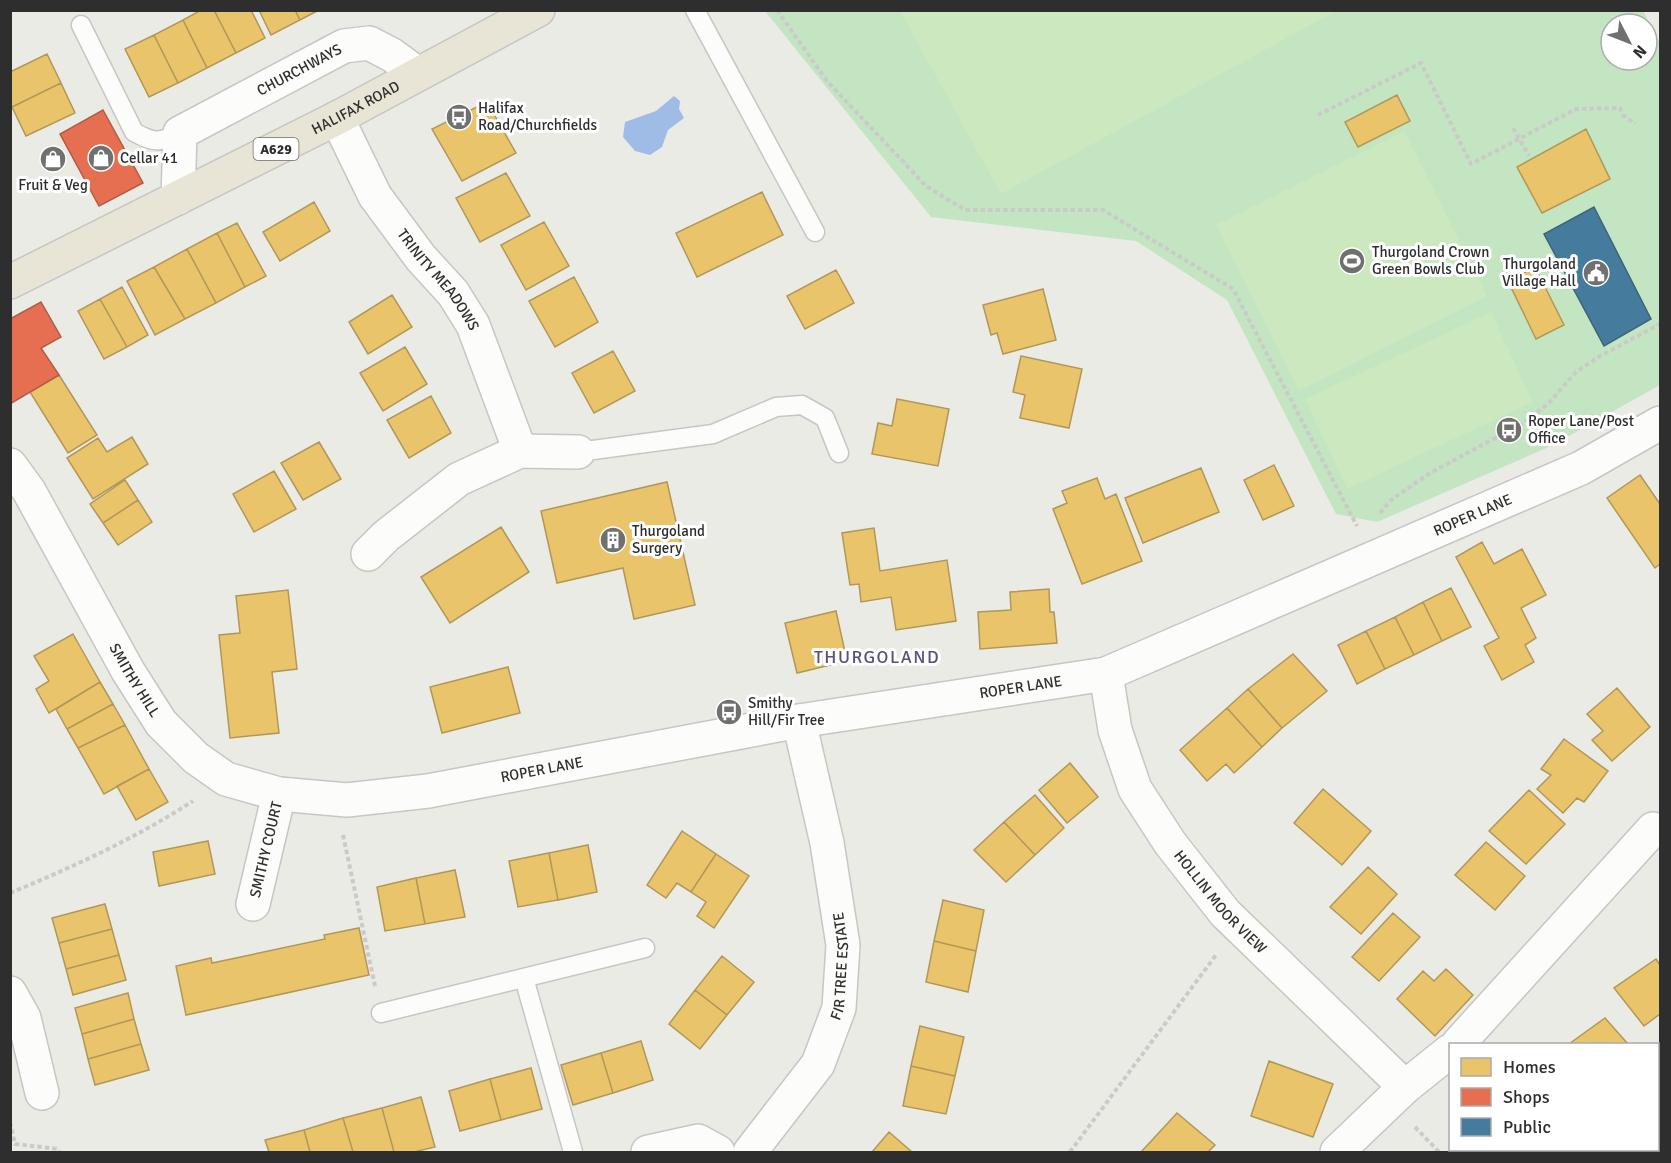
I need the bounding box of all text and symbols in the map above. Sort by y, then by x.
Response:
north arrow [1599,12,1659,72]
street label: CHURCHWAYS [254,40,345,100]
text: N [1628,41,1651,62]
street label: HALIFAX ROAD [309,77,403,138]
place label: Halifax Road/Churchfields [478,99,597,134]
bus stop icon: Halifax Road/Churchfields [444,102,474,132]
road number: A629 [254,138,298,160]
shop icon: Cellar 41 [86,143,116,173]
shop icon: Fruit & Veg [38,144,68,174]
place label: Cellar 41 [120,149,178,167]
place label: Fruit & Veg [18,176,88,194]
street label: TRINITY MEADOWS [394,225,483,333]
place label: Thurgoland Crown Green Bowls Club [1372,243,1489,278]
sports icon: Thurgoland Crown Green Bowls Club [1337,246,1367,276]
place label: Thurgoland Village Hall [1502,255,1576,290]
public building icon: Thurgoland Village Hall [1581,258,1611,288]
place label: Roper Lane/Post Office [1528,412,1634,447]
bus stop icon: Roper Lane/Post Office [1494,415,1524,445]
street label: ROPER LANE [1431,490,1515,540]
place label: Thurgoland Surgery [632,522,705,557]
building icon: Thurgoland Surgery [598,525,628,555]
street label: SMITHY HILL [106,640,164,721]
district label: THURGOLAND [814,646,940,668]
street label: ROPER LANE [978,672,1063,702]
place label: Smithy Hill/Fir Tree [748,694,825,729]
bus stop icon: Smithy Hill/Fir Tree [714,697,744,727]
street label: ROPER LANE [499,753,585,786]
street label: SMITHY COURT [246,799,286,899]
street label: HOLLIN MOOR VIEW [1170,847,1271,958]
street label: FIR TREE ESTATE [826,911,852,1023]
legend [1449,1043,1659,1151]
text: Homes [1503,1056,1556,1078]
text: Shops [1503,1086,1550,1108]
text: Public [1503,1116,1551,1138]

